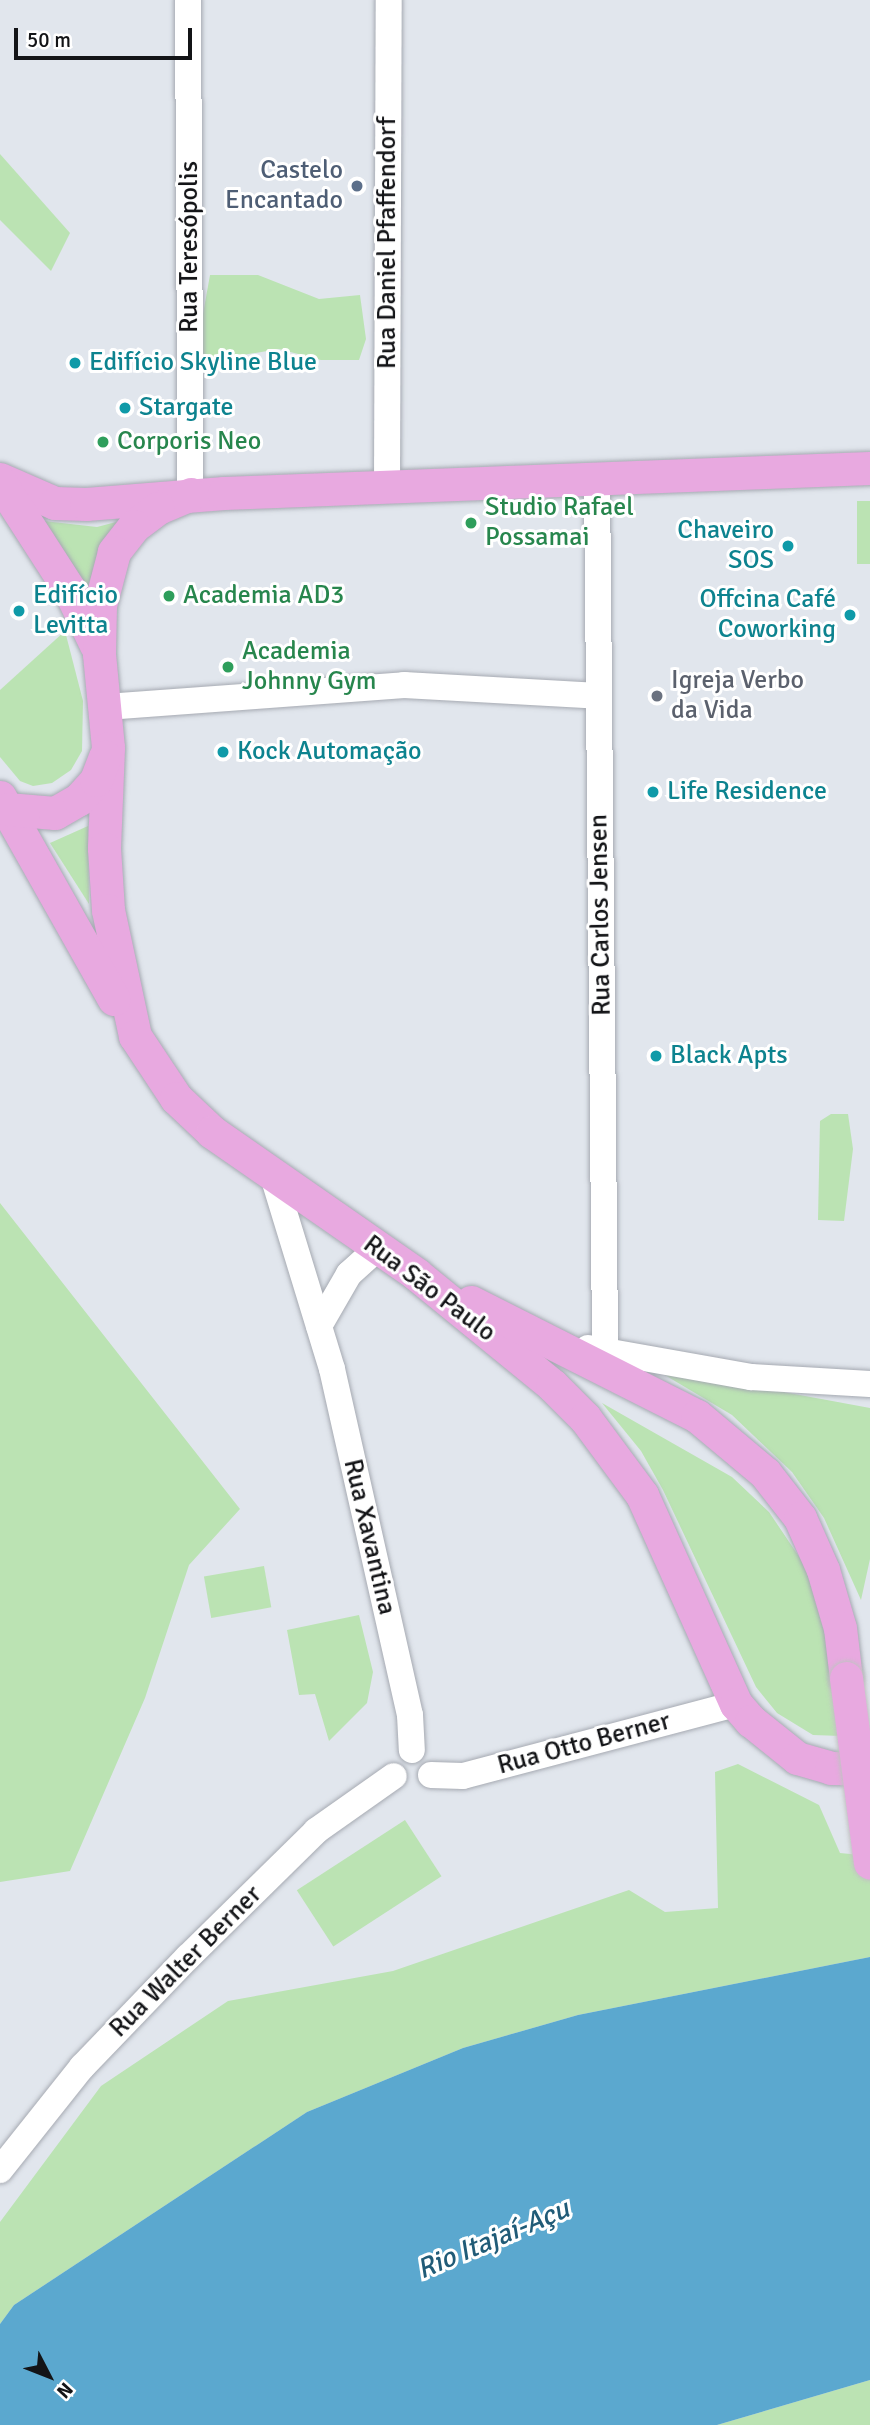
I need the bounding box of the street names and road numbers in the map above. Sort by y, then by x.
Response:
street label: Rua Daniel Pfaffendorf [372,117,404,369]
street label: Rua Teresópolis [174,161,206,333]
street label: Rua Carlos Jensen [584,814,618,1016]
street label: Rua São Paulo [357,1229,501,1349]
street label: Rua Xavantina [336,1456,402,1618]
street label: Rua Otto Berner [494,1706,674,1782]
street label: Rua Walter Berner [104,1880,268,2044]

